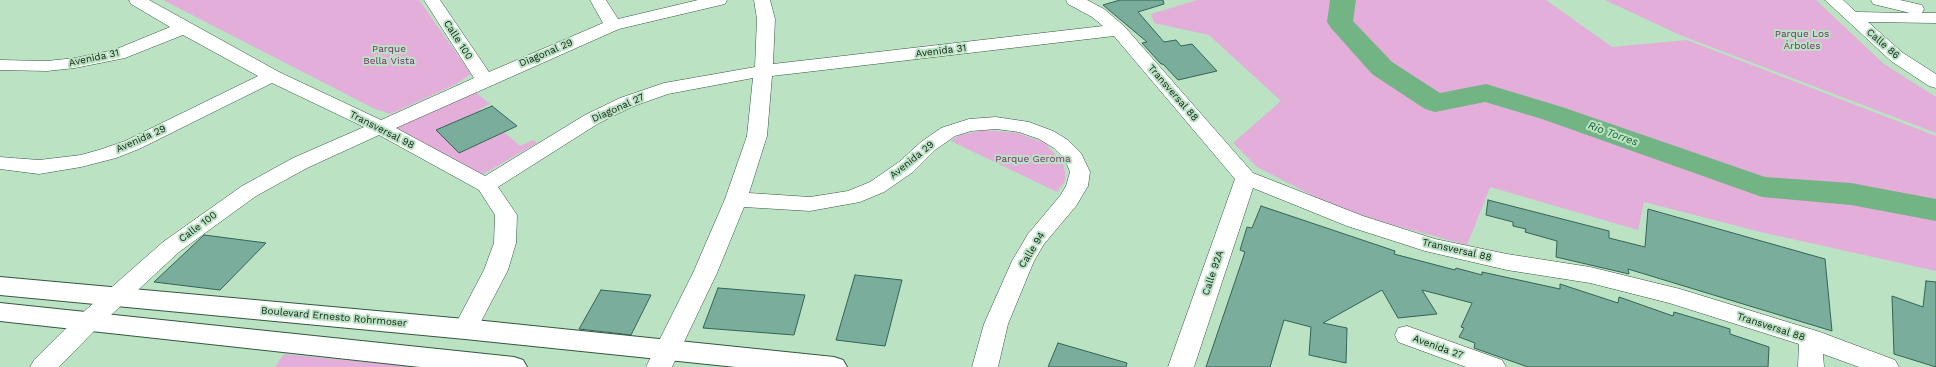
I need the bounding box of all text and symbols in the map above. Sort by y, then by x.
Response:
street label: Calle 100 [441,18,475,62]
street label: Calle 86 [1864,26,1902,62]
park label: Parque Los Árboles [1775,28,1829,52]
street label: Diagonal 29 [517,36,575,70]
street label: Avenida 31 [915,42,967,60]
park label: Parque Bella Vista [363,43,415,66]
street label: Avenida 31 [68,47,120,69]
street label: Transversal 88 [1145,62,1201,124]
street label: Diagonal 27 [590,91,646,125]
street label: Transversal 98 [348,109,416,151]
water label: Río Torres [1586,119,1640,149]
street label: Avenida 29 [114,123,168,155]
street label: Avenida 29 [887,139,937,181]
park label: Parque Geroma [995,153,1071,165]
street label: Calle 100 [177,209,219,245]
street label: Calle 94 [1016,230,1048,270]
street label: Transversal 88 [1421,236,1493,264]
street label: Calle 92A [1200,249,1226,297]
street label: Boulevard Ernesto Rohrmoser [261,305,407,329]
street label: Transversal 88 [1735,310,1807,344]
street label: Avenida 27 [1411,332,1465,362]

